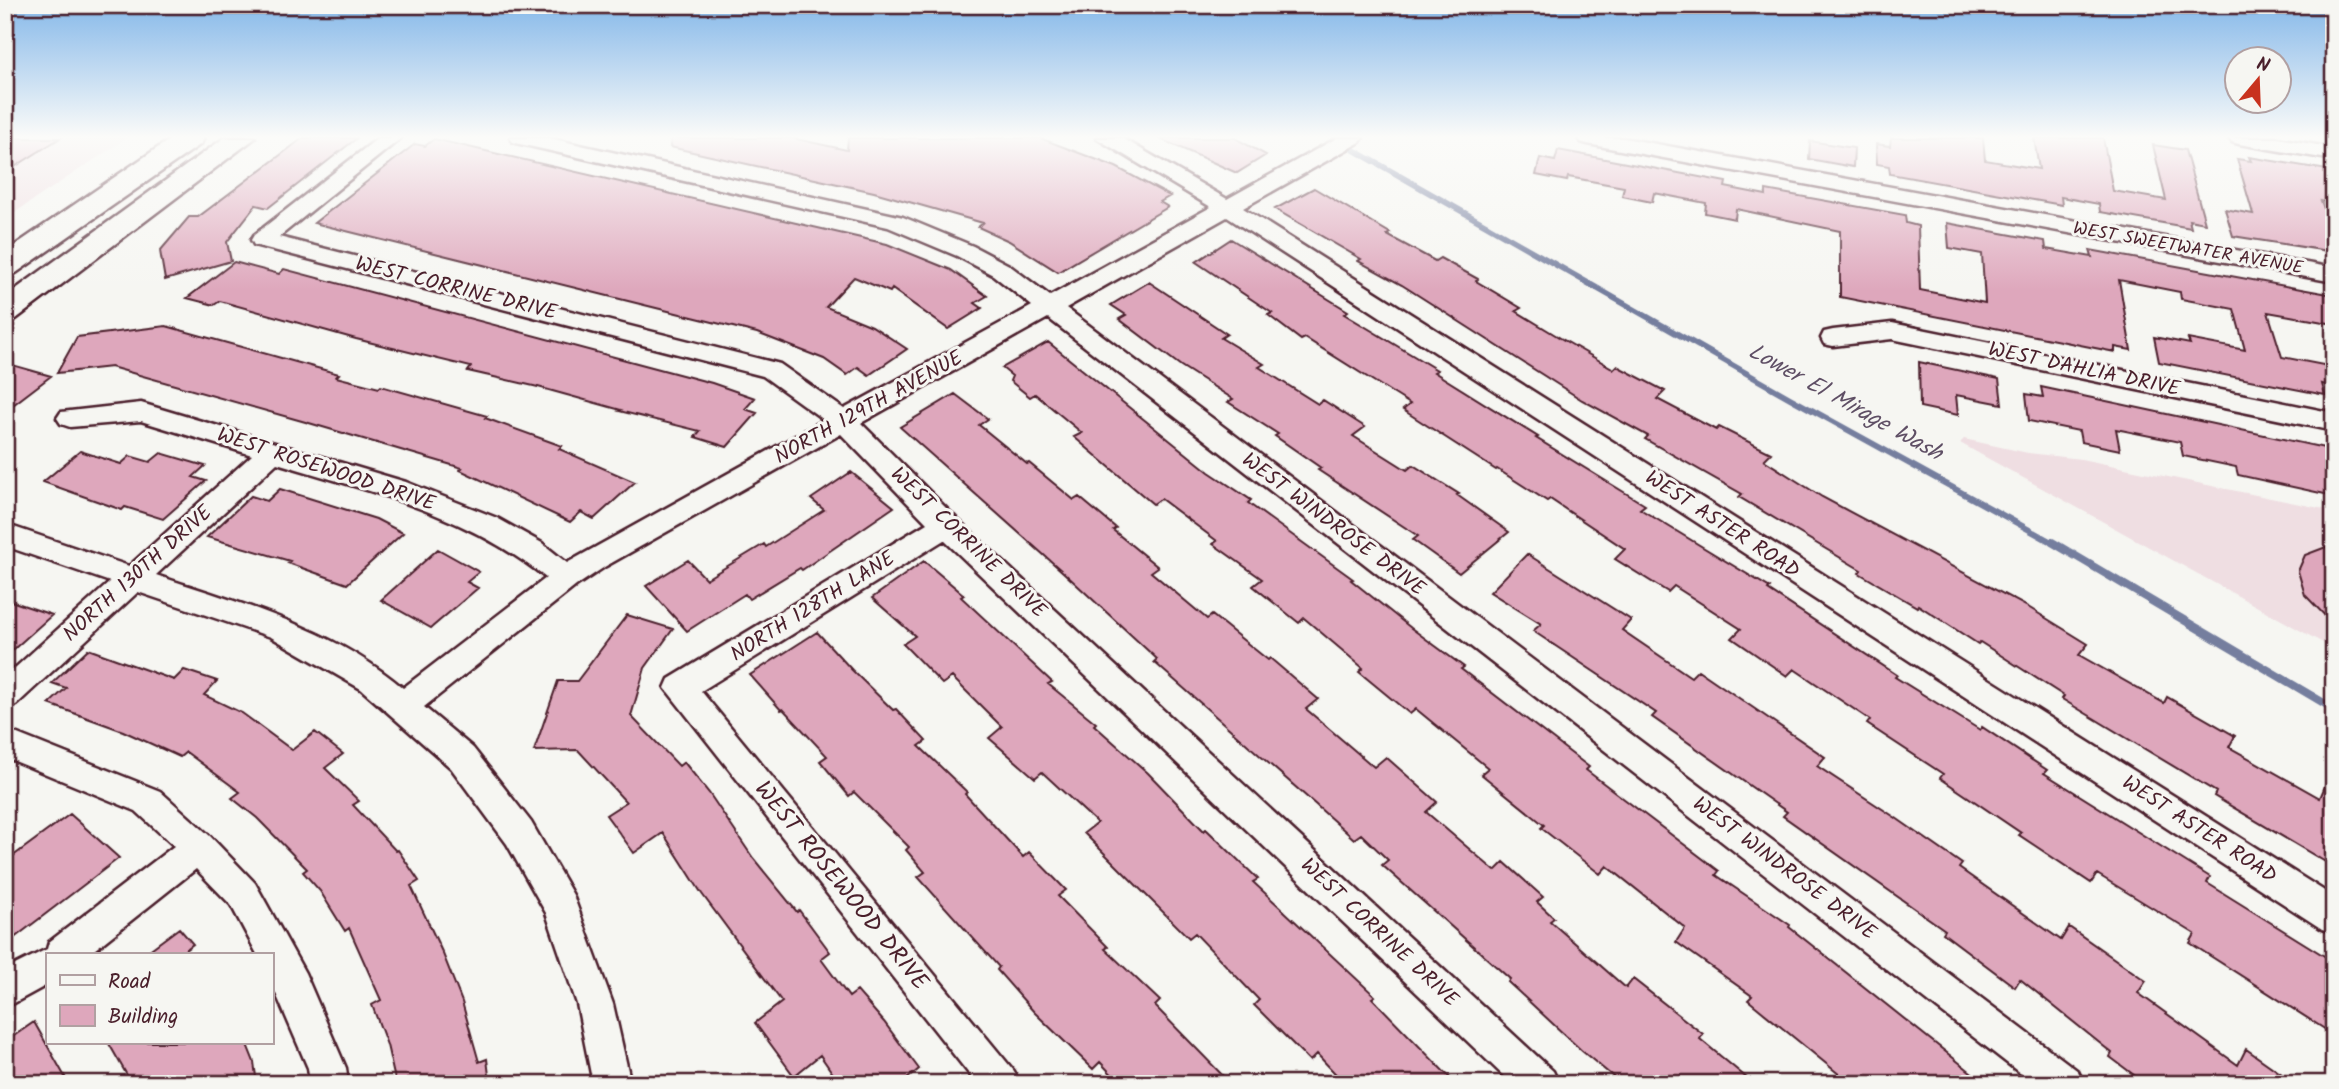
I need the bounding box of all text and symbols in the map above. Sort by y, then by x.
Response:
north arrow [2224,46,2294,116]
text: N [2252,50,2273,82]
street label: WEST SWEETWATER AVENUE [2071,215,2306,284]
street label: WEST CORRINE DRIVE [352,248,561,330]
street label: WEST DAHLIA DRIVE [1985,334,2183,407]
water label: Lower El Mirage Wash [1741,335,1950,472]
street label: NORTH 129TH AVENUE [769,342,970,474]
street label: WEST ROSEWOOD DRIVE [212,419,440,521]
street label: WEST WINDROSE DRIVE [1234,445,1433,606]
street label: WEST CORRINE DRIVE [882,459,1054,627]
street label: WEST ASTER ROAD [1638,462,1806,588]
street label: NORTH 130TH DRIVE [56,497,221,650]
street label: NORTH 128TH LANE [724,543,902,671]
street label: WEST ASTER ROAD [2115,767,2283,893]
street label: WEST ROSEWOOD DRIVE [744,772,939,1000]
street label: WEST WINDROSE DRIVE [1685,789,1884,950]
street label: WEST CORRINE DRIVE [1292,850,1466,1016]
legend [46,953,273,1044]
text: Road [108,966,151,999]
text: Building [108,1001,178,1034]

